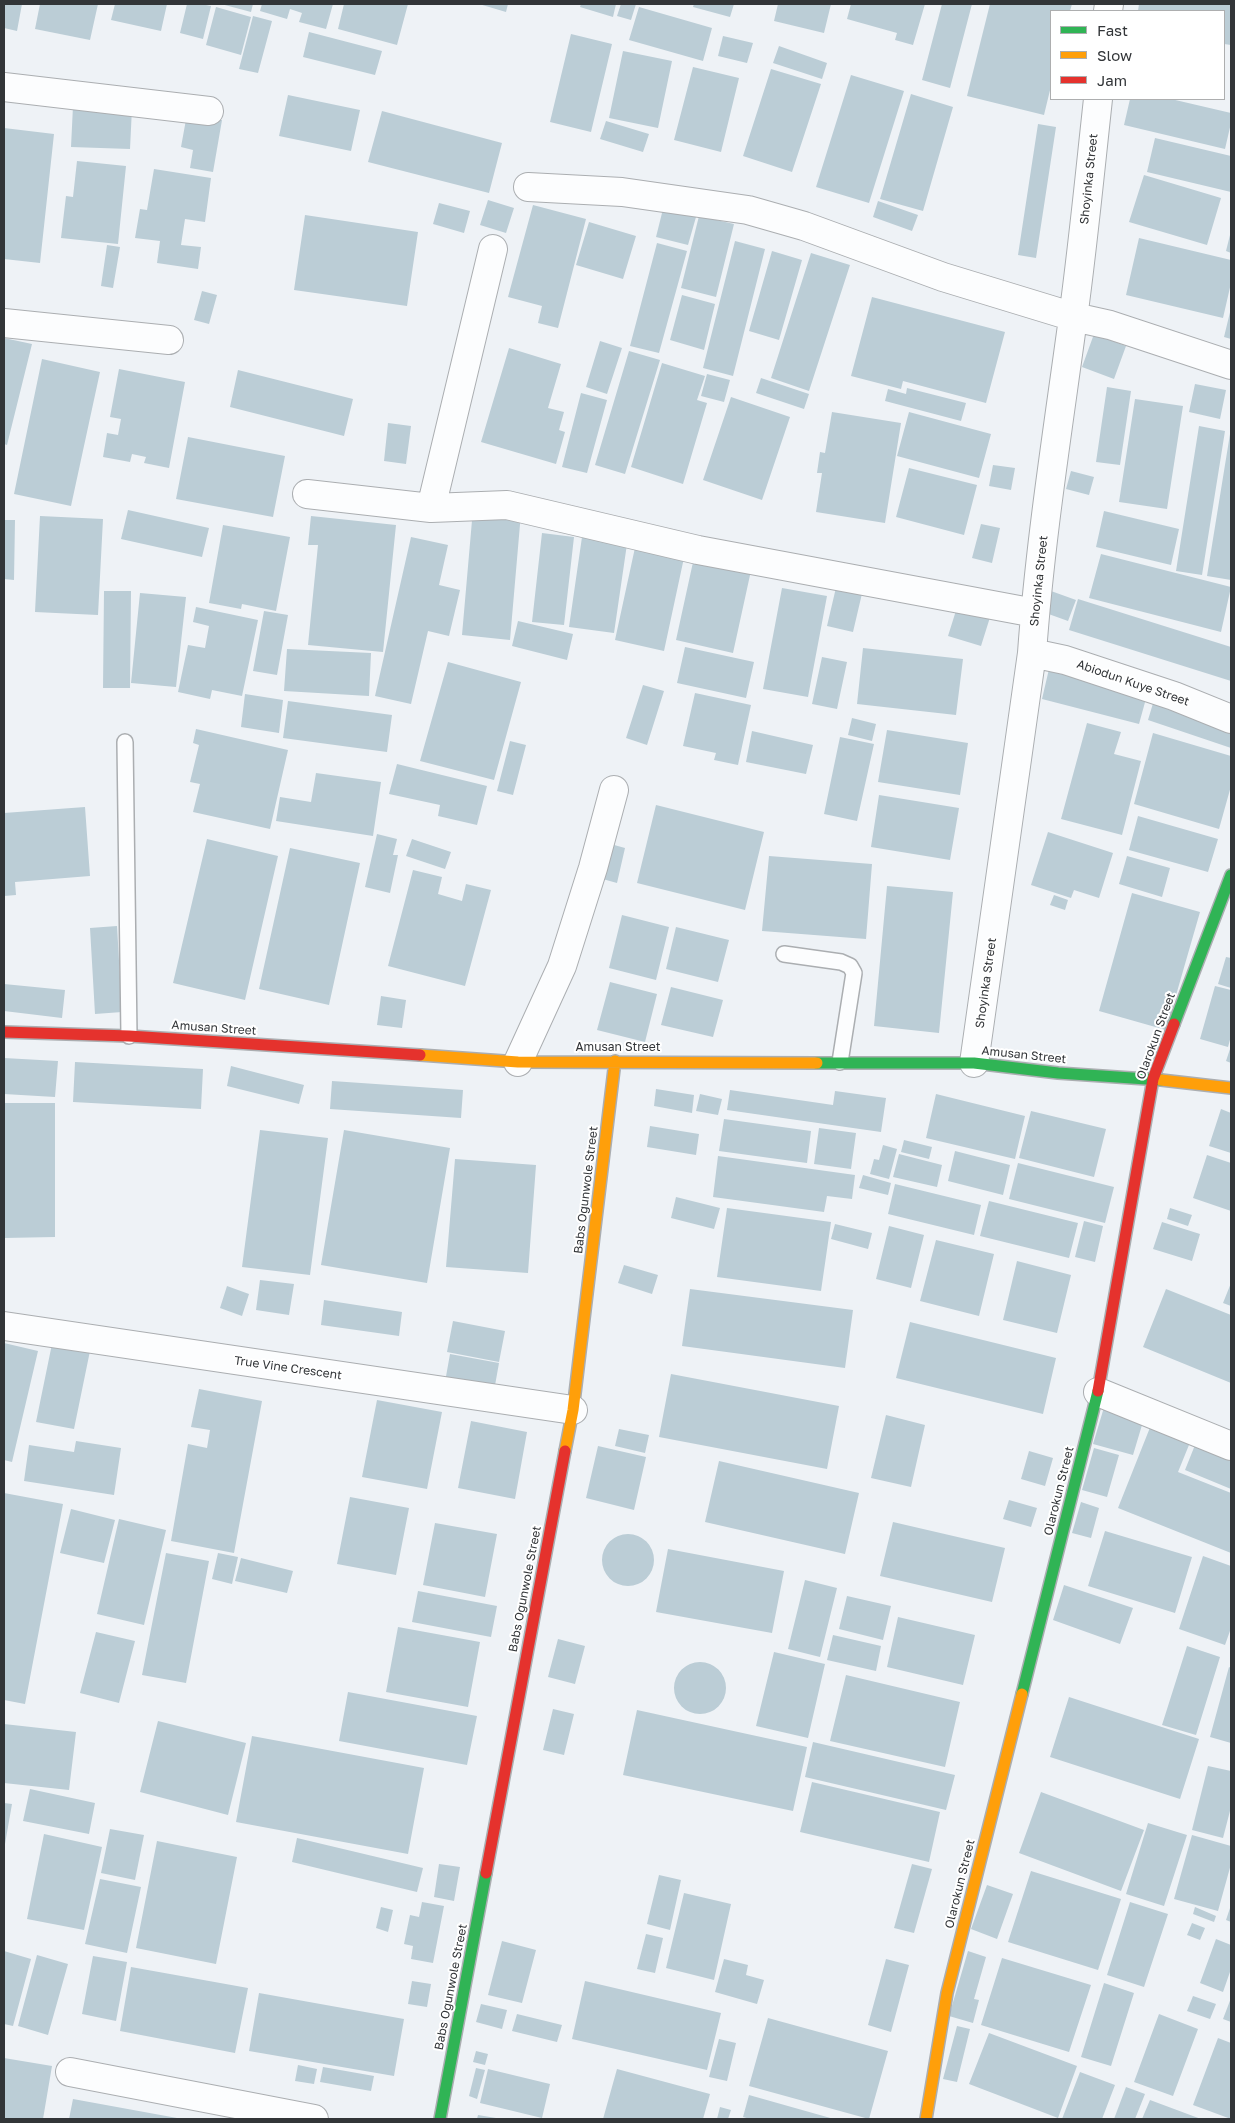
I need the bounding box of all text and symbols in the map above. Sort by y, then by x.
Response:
legend [1050,10,1225,100]
text: Fast [1097,21,1128,39]
text: Slow [1097,46,1132,64]
text: Jam [1097,71,1127,89]
street label: Shoyinka Street [1077,133,1101,225]
street label: Shoyinka Street [1027,535,1051,627]
street label: Abiodun Kuye Street [1075,657,1191,709]
street label: Shoyinka Street [973,937,999,1029]
street label: Olarokun Street [1134,991,1178,1081]
street label: Amusan Street [171,1018,257,1038]
street label: Amusan Street [576,1040,660,1054]
street label: Amusan Street [981,1043,1067,1067]
street label: Babs Ogunwole Street [571,1125,601,1255]
street label: True Vine Crescent [233,1353,343,1383]
street label: Olarokun Street [1041,1445,1077,1537]
street label: Babs Ogunwole Street [506,1525,544,1653]
street label: Olarokun Street [942,1838,978,1930]
street label: Babs Ogunwole Street [432,1923,470,2051]

